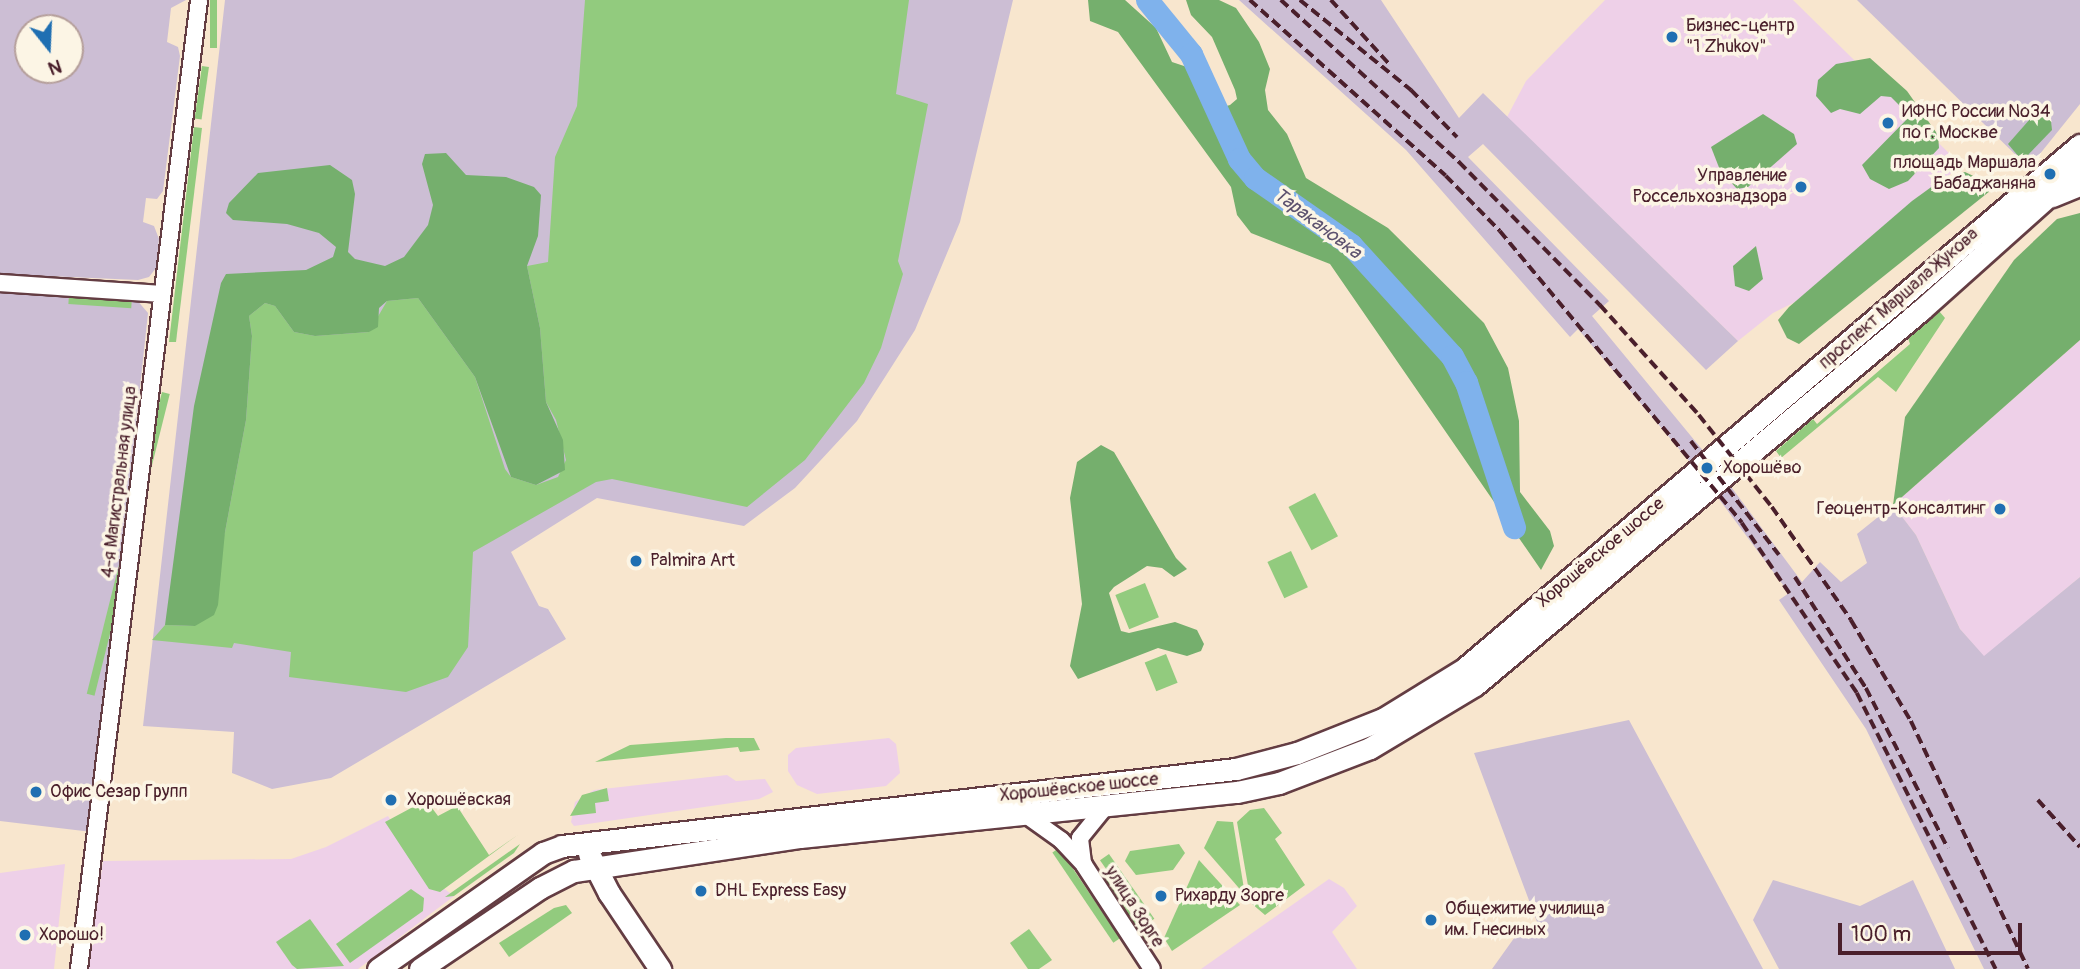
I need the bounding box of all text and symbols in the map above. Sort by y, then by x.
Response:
north arrow [14,14,84,84]
place label: Бизнес-центр "1 Zhukov" [1686,16,1795,58]
marker: Бизнес-центр "1 Zhukov" [1664,29,1680,45]
text: N [45,54,65,80]
place label: ИФНС России №34 по г. Москве [1902,102,2050,144]
marker: ИФНС России №34 по г. Москве [1880,115,1896,131]
place label: площадь Маршала Бабаджаняна [1893,153,2036,196]
place label: Управление Россельхознадзора [1633,166,1787,208]
marker: площадь Маршала Бабаджаняна [2042,166,2058,182]
marker: Управление Россельхознадзора [1793,179,1809,195]
water label: Таракановка [1269,184,1365,264]
street label: проспект Маршала Жукова [1815,224,1983,374]
street label: 4-я Магистральная улица [98,385,142,579]
place label: Хорошёво [1723,457,1801,479]
marker: Хорошёво [1697,458,1717,478]
street label: Хорошёвское шоссе [1533,494,1669,612]
place label: Геоцентр-Консалтинг [1816,498,1986,520]
marker: Геоцентр-Консалтинг [1992,501,2008,517]
place label: Palmira Art [650,550,735,572]
marker: Palmira Art [628,553,644,569]
street label: Хорошёвское шоссе [999,769,1159,807]
place label: Офис Сезар Групп [50,781,188,803]
marker: Офис Сезар Групп [28,784,44,800]
place label: Хорошёвская [407,789,511,811]
marker: Хорошёвская [381,790,401,810]
street label: улица Зорге [1100,862,1168,952]
place label: DHL Express Easy [715,880,846,902]
marker: DHL Express Easy [693,883,709,899]
place label: Рихарду Зорге [1175,885,1284,907]
marker: Рихарду Зорге [1153,888,1169,904]
place label: Общежитие училища им. Гнесиных [1445,899,1605,942]
scale bar [1842,909,2026,953]
marker: Общежитие училища им. Гнесиных [1423,912,1439,928]
text: 100 m [1851,921,1911,948]
place label: Хорошо! [39,924,104,946]
marker: Хорошо! [17,927,33,943]

